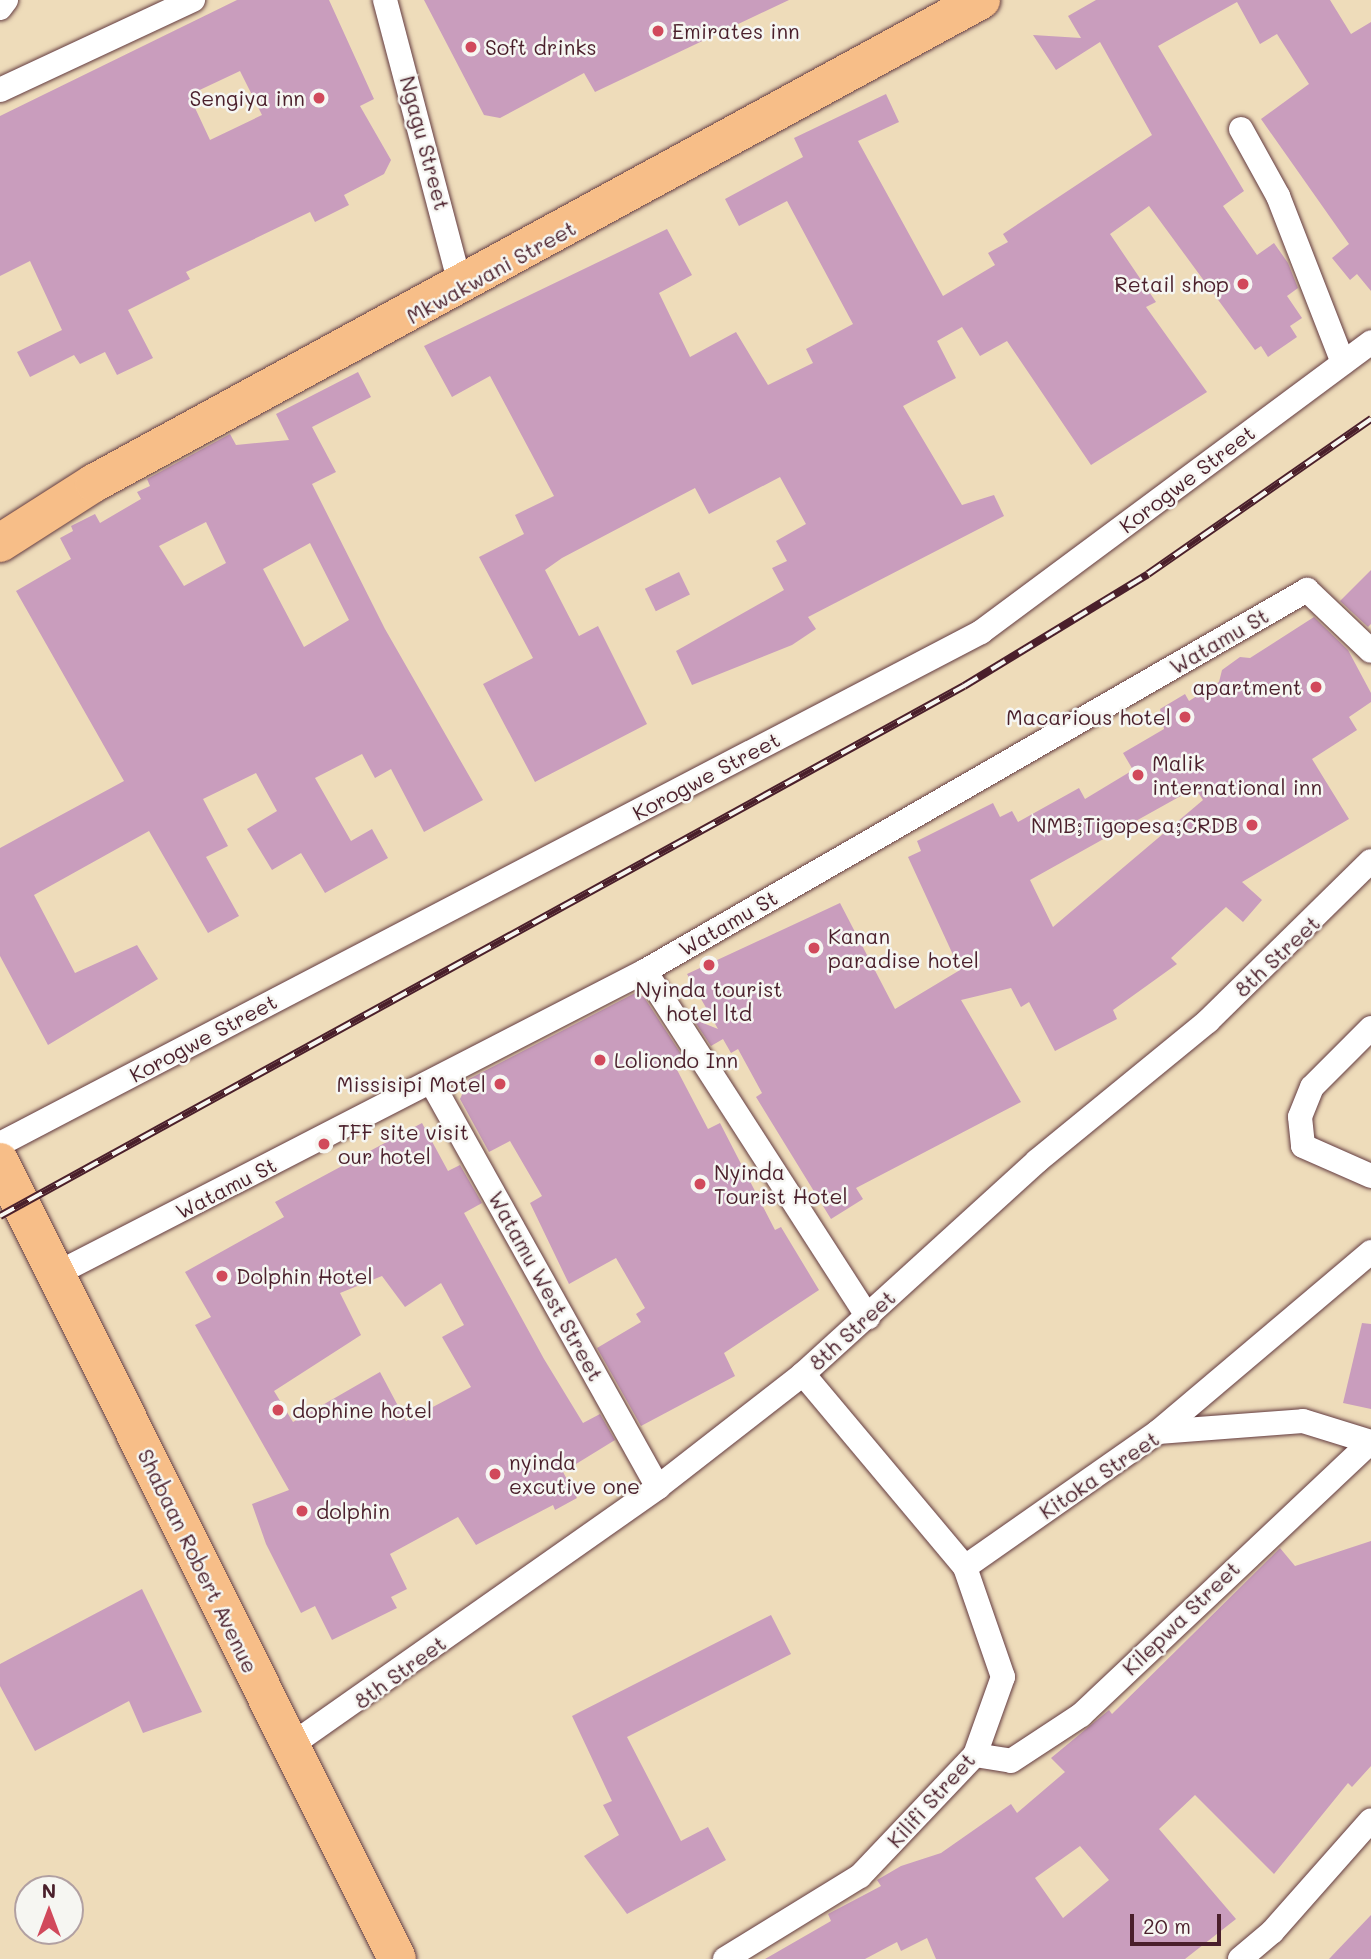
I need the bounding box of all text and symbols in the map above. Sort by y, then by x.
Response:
place label: Emirates inn [672,18,800,44]
marker: Emirates inn [650,23,666,39]
place label: Soft drinks [485,34,597,60]
marker: Soft drinks [463,39,479,55]
street label: Ngagu Street [395,73,455,213]
place label: Sengiya inn [189,85,305,111]
marker: Sengiya inn [311,90,327,106]
street label: Mkwakwani Street [402,215,580,329]
place label: Retail shop [1114,271,1229,297]
marker: Retail shop [1235,276,1251,292]
street label: Korogwe Street [1114,420,1260,538]
street label: Watamu St [1165,603,1273,679]
place label: apartment [1192,674,1302,700]
marker: apartment [1308,679,1324,695]
place label: Macarious hotel [1006,704,1171,730]
marker: Macarious hotel [1177,709,1193,725]
street label: Korogwe Street [628,727,784,825]
place label: Malik international inn [1152,750,1322,800]
marker: Malik international inn [1130,767,1146,783]
place label: NMB;Tigopesa;CRDB [1031,812,1238,838]
marker: NMB;Tigopesa;CRDB [1244,817,1260,833]
street label: Watamu St [674,885,782,961]
street label: 8th Street [1229,910,1325,1002]
place label: Kanan paradise hotel [828,923,979,973]
marker: Kanan paradise hotel [806,940,822,956]
marker: Nyinda tourist hotel ltd [701,957,717,973]
place label: Nyinda tourist hotel ltd [635,976,783,1026]
street label: Korogwe Street [125,989,281,1087]
place label: Loliondo Inn [614,1047,738,1073]
marker: Loliondo Inn [592,1052,608,1068]
place label: Missisipi Motel [337,1071,486,1097]
marker: Missisipi Motel [492,1076,508,1092]
place label: TFF site visit our hotel [338,1119,469,1169]
marker: TFF site visit our hotel [316,1136,332,1152]
street label: Watamu St [171,1152,281,1224]
place label: Nyinda Tourist Hotel [714,1159,848,1209]
marker: Nyinda Tourist Hotel [692,1176,708,1192]
street label: Watamu West Street [483,1187,609,1385]
place label: Dolphin Hotel [236,1263,373,1289]
marker: Dolphin Hotel [214,1268,230,1284]
street label: 8th Street [804,1285,900,1375]
place label: dophine hotel [292,1397,432,1423]
marker: dophine hotel [270,1402,286,1418]
street label: Kitoka Street [1034,1426,1164,1524]
street label: Shabaan Robert Avenue [133,1445,263,1677]
place label: nyinda excutive one [509,1449,640,1499]
marker: nyinda excutive one [487,1466,503,1482]
place label: dolphin [316,1498,390,1524]
marker: dolphin [294,1503,310,1519]
street label: Kilepwa Street [1117,1556,1245,1680]
street label: 8th Street [349,1630,451,1714]
street label: Kilifi Street [882,1747,980,1853]
north arrow [14,1875,84,1945]
text: N [42,1878,56,1903]
scale bar [1133,1899,1224,1943]
text: 20 m [1143,1912,1191,1939]

